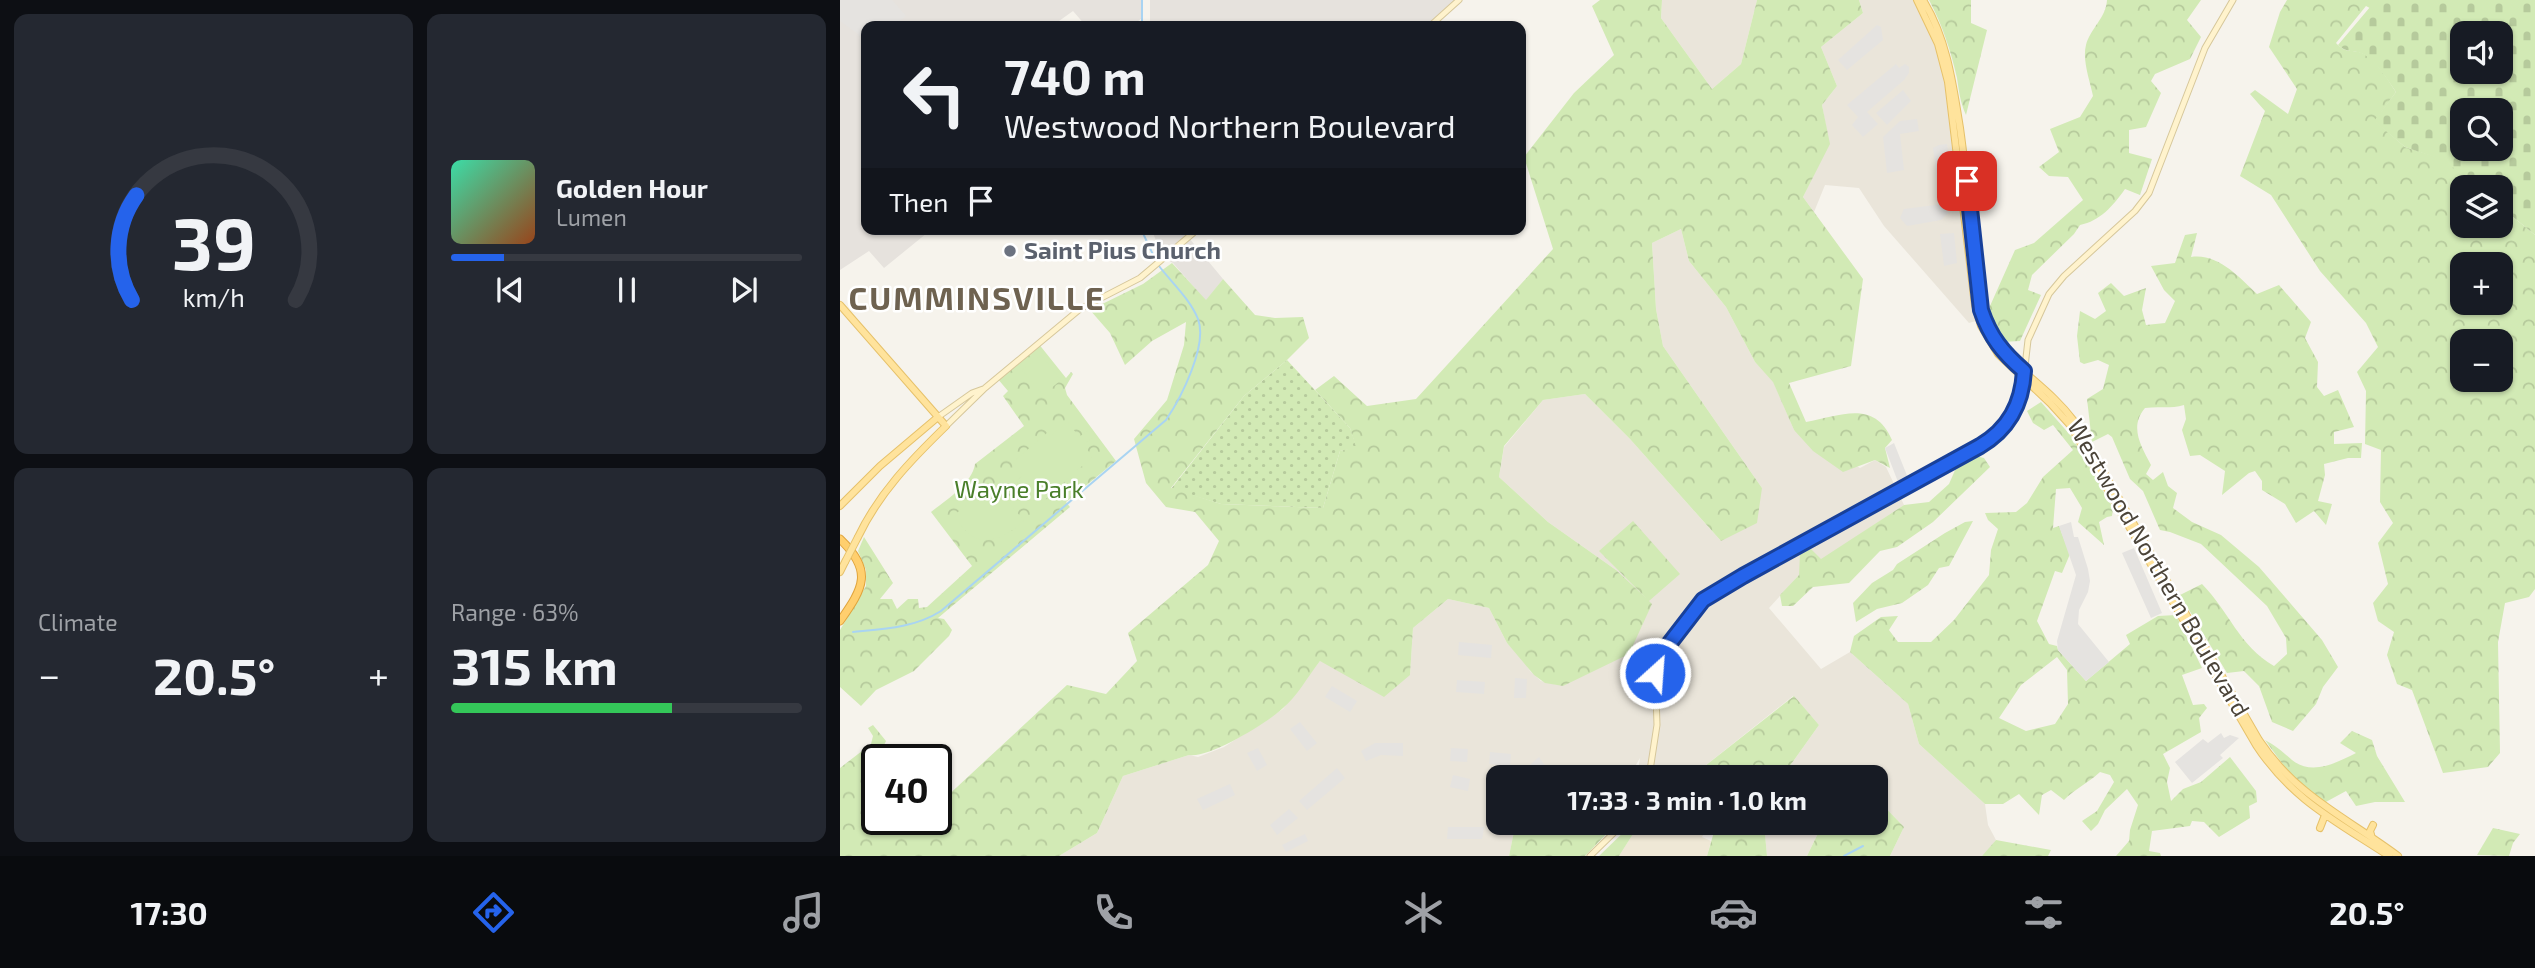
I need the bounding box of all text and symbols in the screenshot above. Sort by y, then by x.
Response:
map controls [2450,21,2513,392]
button: sound [2450,21,2513,84]
text: 740 m [1004,46,1146,105]
icon: left [889,49,980,140]
button: search [2450,98,2513,161]
text: Westwood Northern Boulevard [1004,106,1456,144]
pin [1937,151,1997,211]
icon: arrive [1948,162,1986,200]
text: Golden Hour [556,172,708,203]
button: layers [2450,175,2513,238]
icon: arrive [962,182,1000,220]
text: Then [889,186,948,217]
text: 39 [171,198,256,286]
text: Lumen [556,203,627,231]
place label: Saint Pius Church [1024,235,1221,264]
marker: Saint Pius Church [1002,243,1018,259]
button: + [2450,252,2513,315]
icon: previous [491,271,529,309]
icon: pause [608,271,646,309]
icon: next [725,271,763,309]
district label: CUMMINSVILLE [848,278,1106,316]
text: km/h [182,282,245,312]
button: − [2450,329,2513,392]
street label: Westwood Northern Boulevard [2062,413,2257,721]
park label: Wayne Park [954,474,1084,503]
text: Range · 63% [451,598,579,626]
text: Climate [38,608,118,636]
text: 315 km [451,633,618,695]
position arrow [1618,636,1692,710]
text: 20.5° [153,643,275,705]
text: − [38,651,60,697]
text: + [368,651,389,697]
speed limit sign: 40 [861,744,952,835]
text: 17:33 · 3 min · 1.0 km [1567,784,1807,815]
icon: directions [469,888,518,937]
icon: music [779,888,828,937]
icon: phone [1089,888,1138,937]
icon: climate [1399,888,1448,937]
icon: car [1709,888,1758,937]
icon: filters [2019,888,2068,937]
text: 17:30 [131,893,208,931]
text: 20.5° [2329,893,2404,931]

